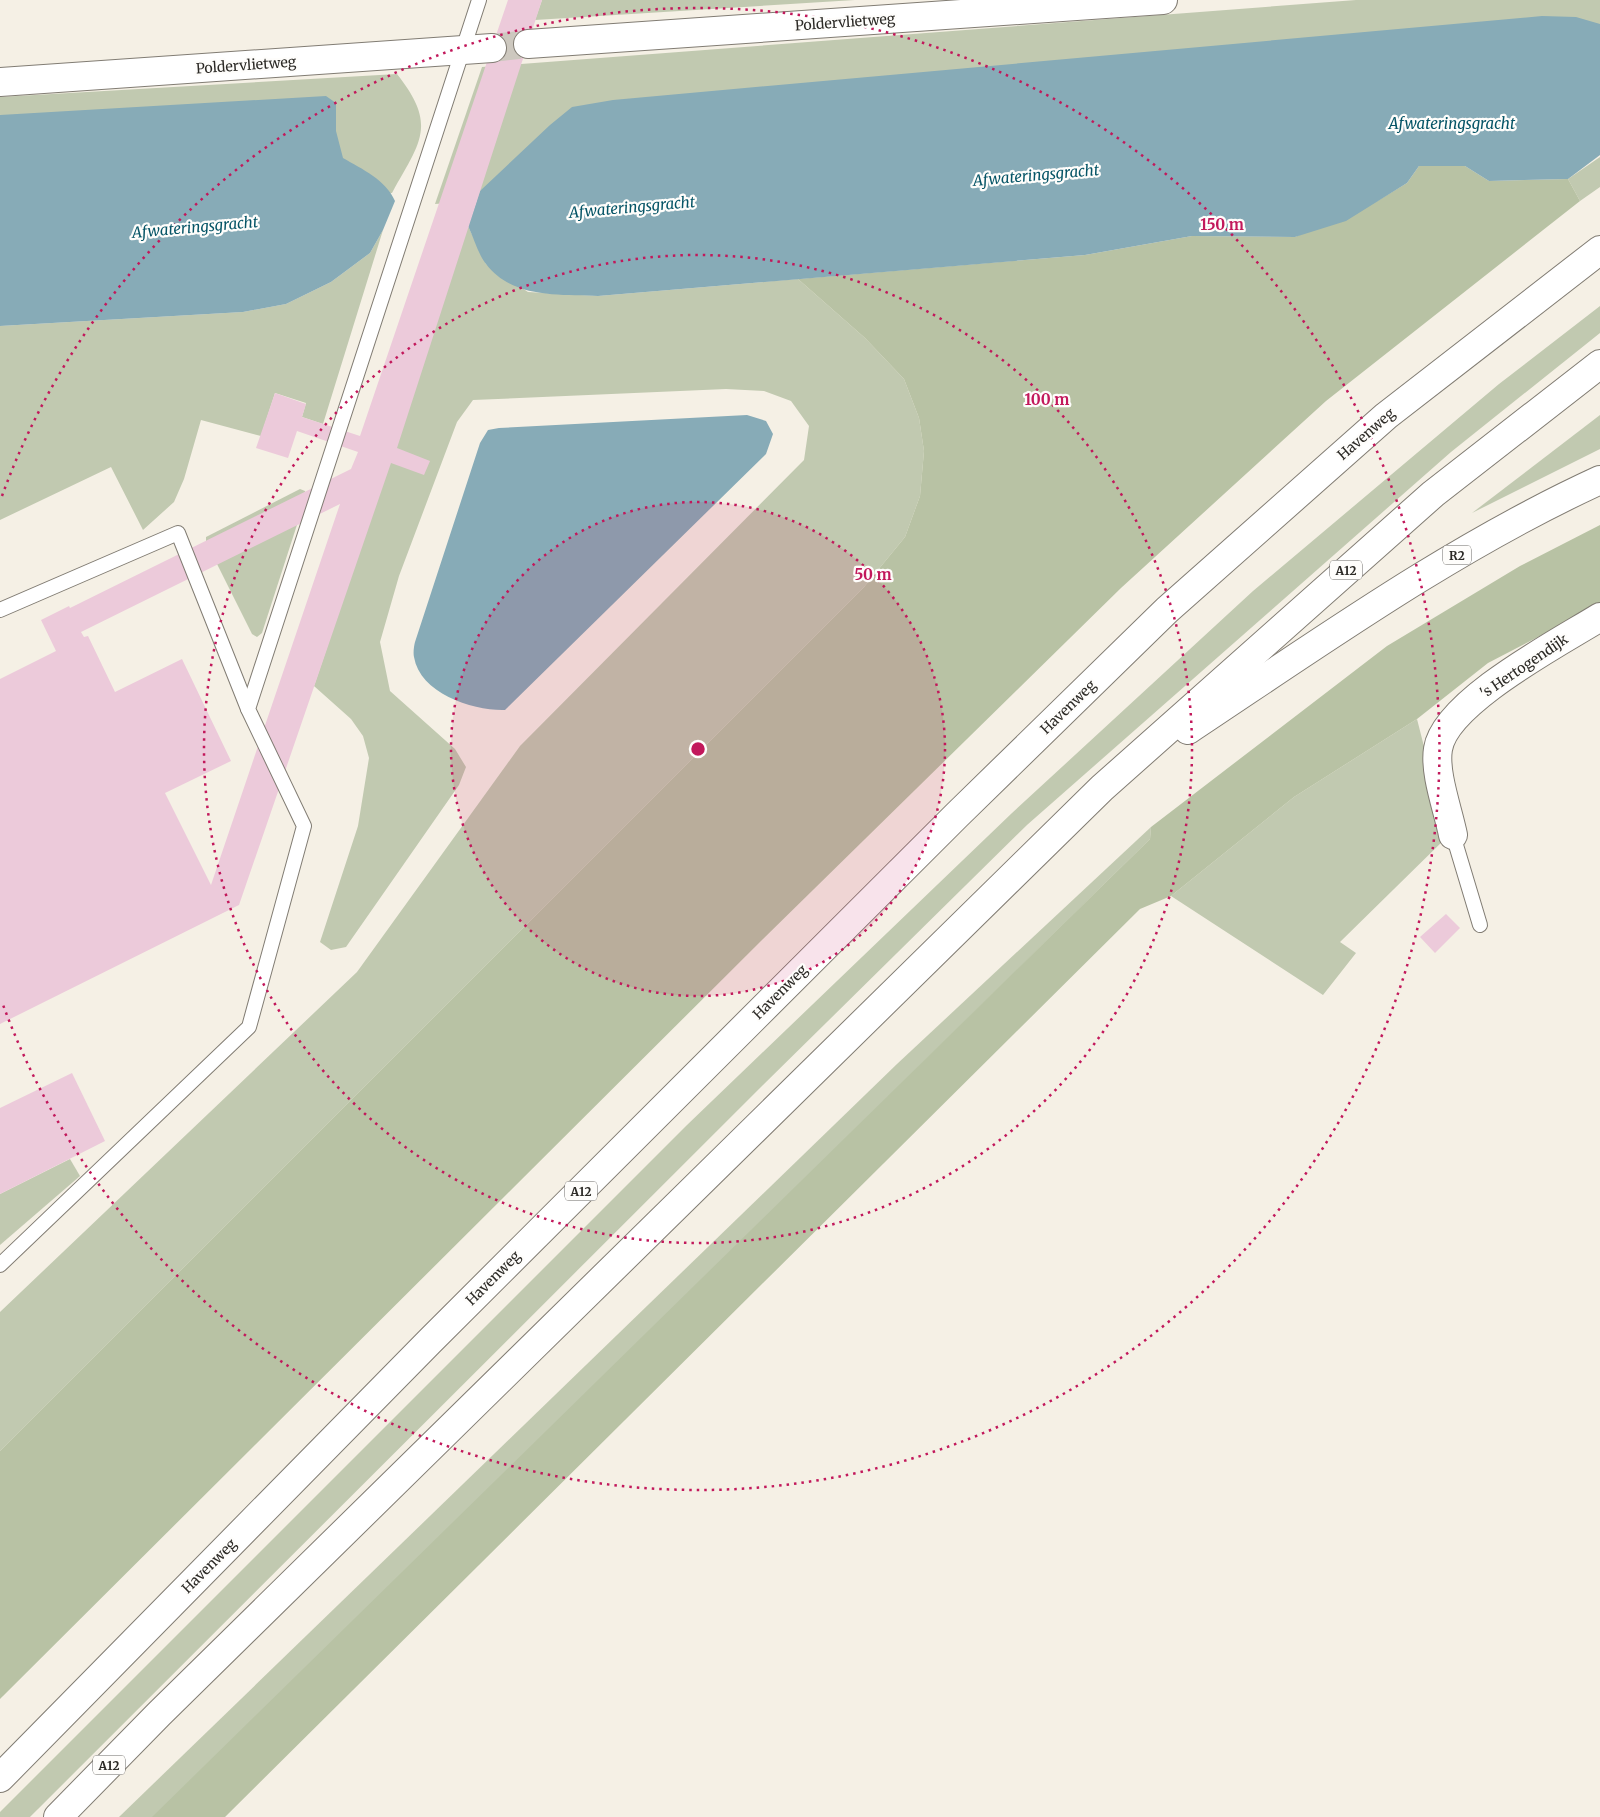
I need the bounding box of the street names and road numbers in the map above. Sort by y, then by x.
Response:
street label: Poldervlietweg [794,9,896,34]
street label: Poldervlietweg [195,52,297,77]
street label: Havenweg [1334,404,1399,464]
road number: R2 [1443,546,1471,564]
road number: A12 [1330,560,1362,580]
street label: 's Hertogendijk [1477,630,1571,702]
street label: Havenweg [1036,676,1100,738]
street label: Havenweg [749,960,812,1023]
road number: A12 [565,1182,597,1200]
street label: Havenweg [462,1246,525,1309]
street label: Havenweg [178,1534,241,1597]
road number: A12 [93,1756,125,1774]

